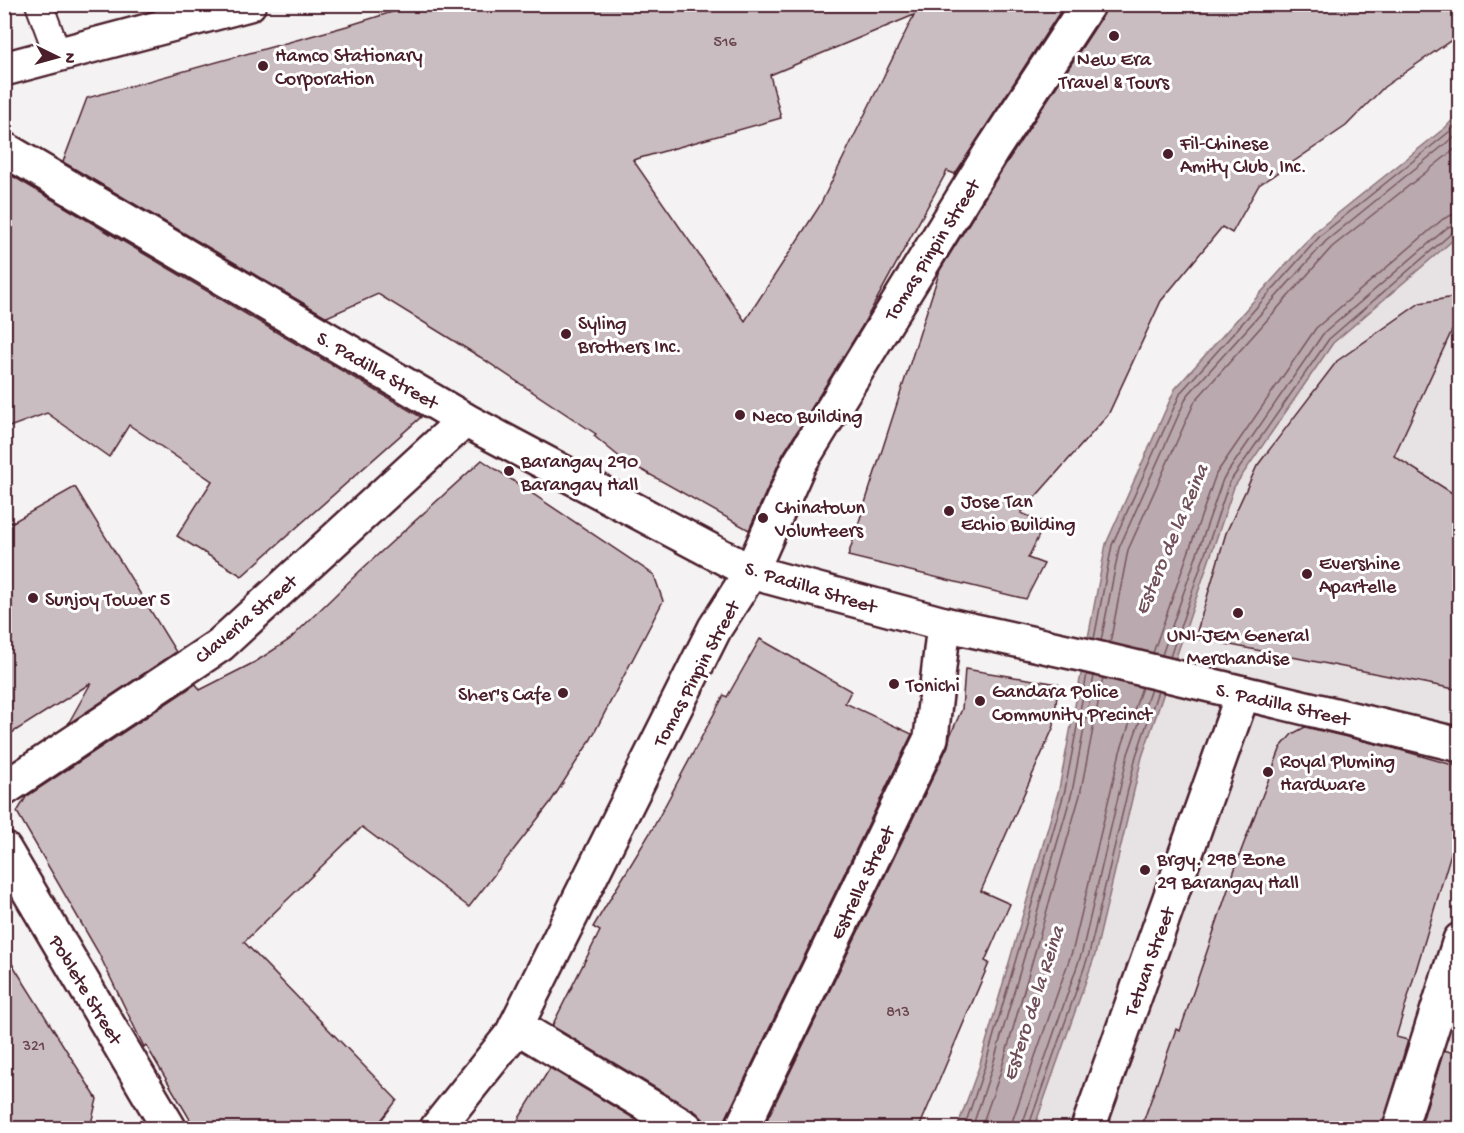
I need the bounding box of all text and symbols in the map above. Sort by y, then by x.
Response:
north arrow [27,27,87,87]
marker: New Era Travel & Tours [1107,29,1121,43]
house number: 516 [714,34,737,53]
place label: Hamco Stationary Corporation [275,46,423,92]
place label: New Era Travel & Tours [1058,50,1170,96]
text: N [58,52,78,65]
marker: Hamco Stationary Corporation [256,59,270,73]
place label: Fil-Chinese Amity Club, Inc. [1179,134,1307,180]
marker: Fil-Chinese Amity Club, Inc. [1161,147,1175,161]
street label: Tomas Pinpin Street [881,174,988,327]
place label: Syling Brothers Inc. [577,314,681,360]
marker: Syling Brothers Inc. [559,327,573,341]
street label: S. Padilla Street [311,328,443,417]
place label: Neco Building [752,407,863,430]
marker: Neco Building [733,408,747,422]
place label: Barangay 290 Barangay Hall [520,452,638,498]
water label: Estero de la Reina [1130,460,1217,619]
marker: Barangay 290 Barangay Hall [502,464,516,478]
place label: Jose Tan Echio Building [961,492,1076,538]
place label: Chinatown Volunteers [774,498,866,544]
marker: Jose Tan Echio Building [942,504,956,518]
marker: Chinatown Volunteers [756,511,770,525]
place label: Evershine Apartelle [1319,554,1401,600]
street label: S. Padilla Street [741,558,880,621]
marker: Evershine Apartelle [1300,567,1314,581]
street label: Claveria Street [192,570,304,670]
place label: Sunjoy Tower 5 [45,590,170,613]
marker: Sunjoy Tower 5 [26,591,40,605]
street label: Tomas Pinpin Street [649,596,747,752]
marker: UNI-JEM General Merchandise [1231,606,1245,620]
place label: UNI-JEM General Merchandise [1167,626,1309,672]
place label: Tonichi [905,676,960,699]
marker: Tonichi [887,677,901,691]
street label: S. Padilla Street [1213,680,1353,733]
place label: Gandara Police Community Precinct [992,682,1153,728]
place label: Sher's Cafe [458,685,552,708]
marker: Sher's Cafe [556,686,570,700]
marker: Gandara Police Community Precinct [973,694,987,708]
place label: Royal Pluming Hardware [1280,752,1395,798]
marker: Royal Pluming Hardware [1261,765,1275,779]
street label: Estrella Street [827,821,902,944]
place label: Brgy. 298 Zone 29 Barangay Hall [1156,850,1299,896]
marker: Brgy. 298 Zone 29 Barangay Hall [1138,863,1152,877]
street label: Tetuan Street [1121,903,1182,1021]
water label: Estero de la Reina [999,922,1072,1084]
street label: Poblete Street [42,931,127,1051]
house number: 813 [886,1004,910,1023]
house number: 321 [22,1038,45,1057]

